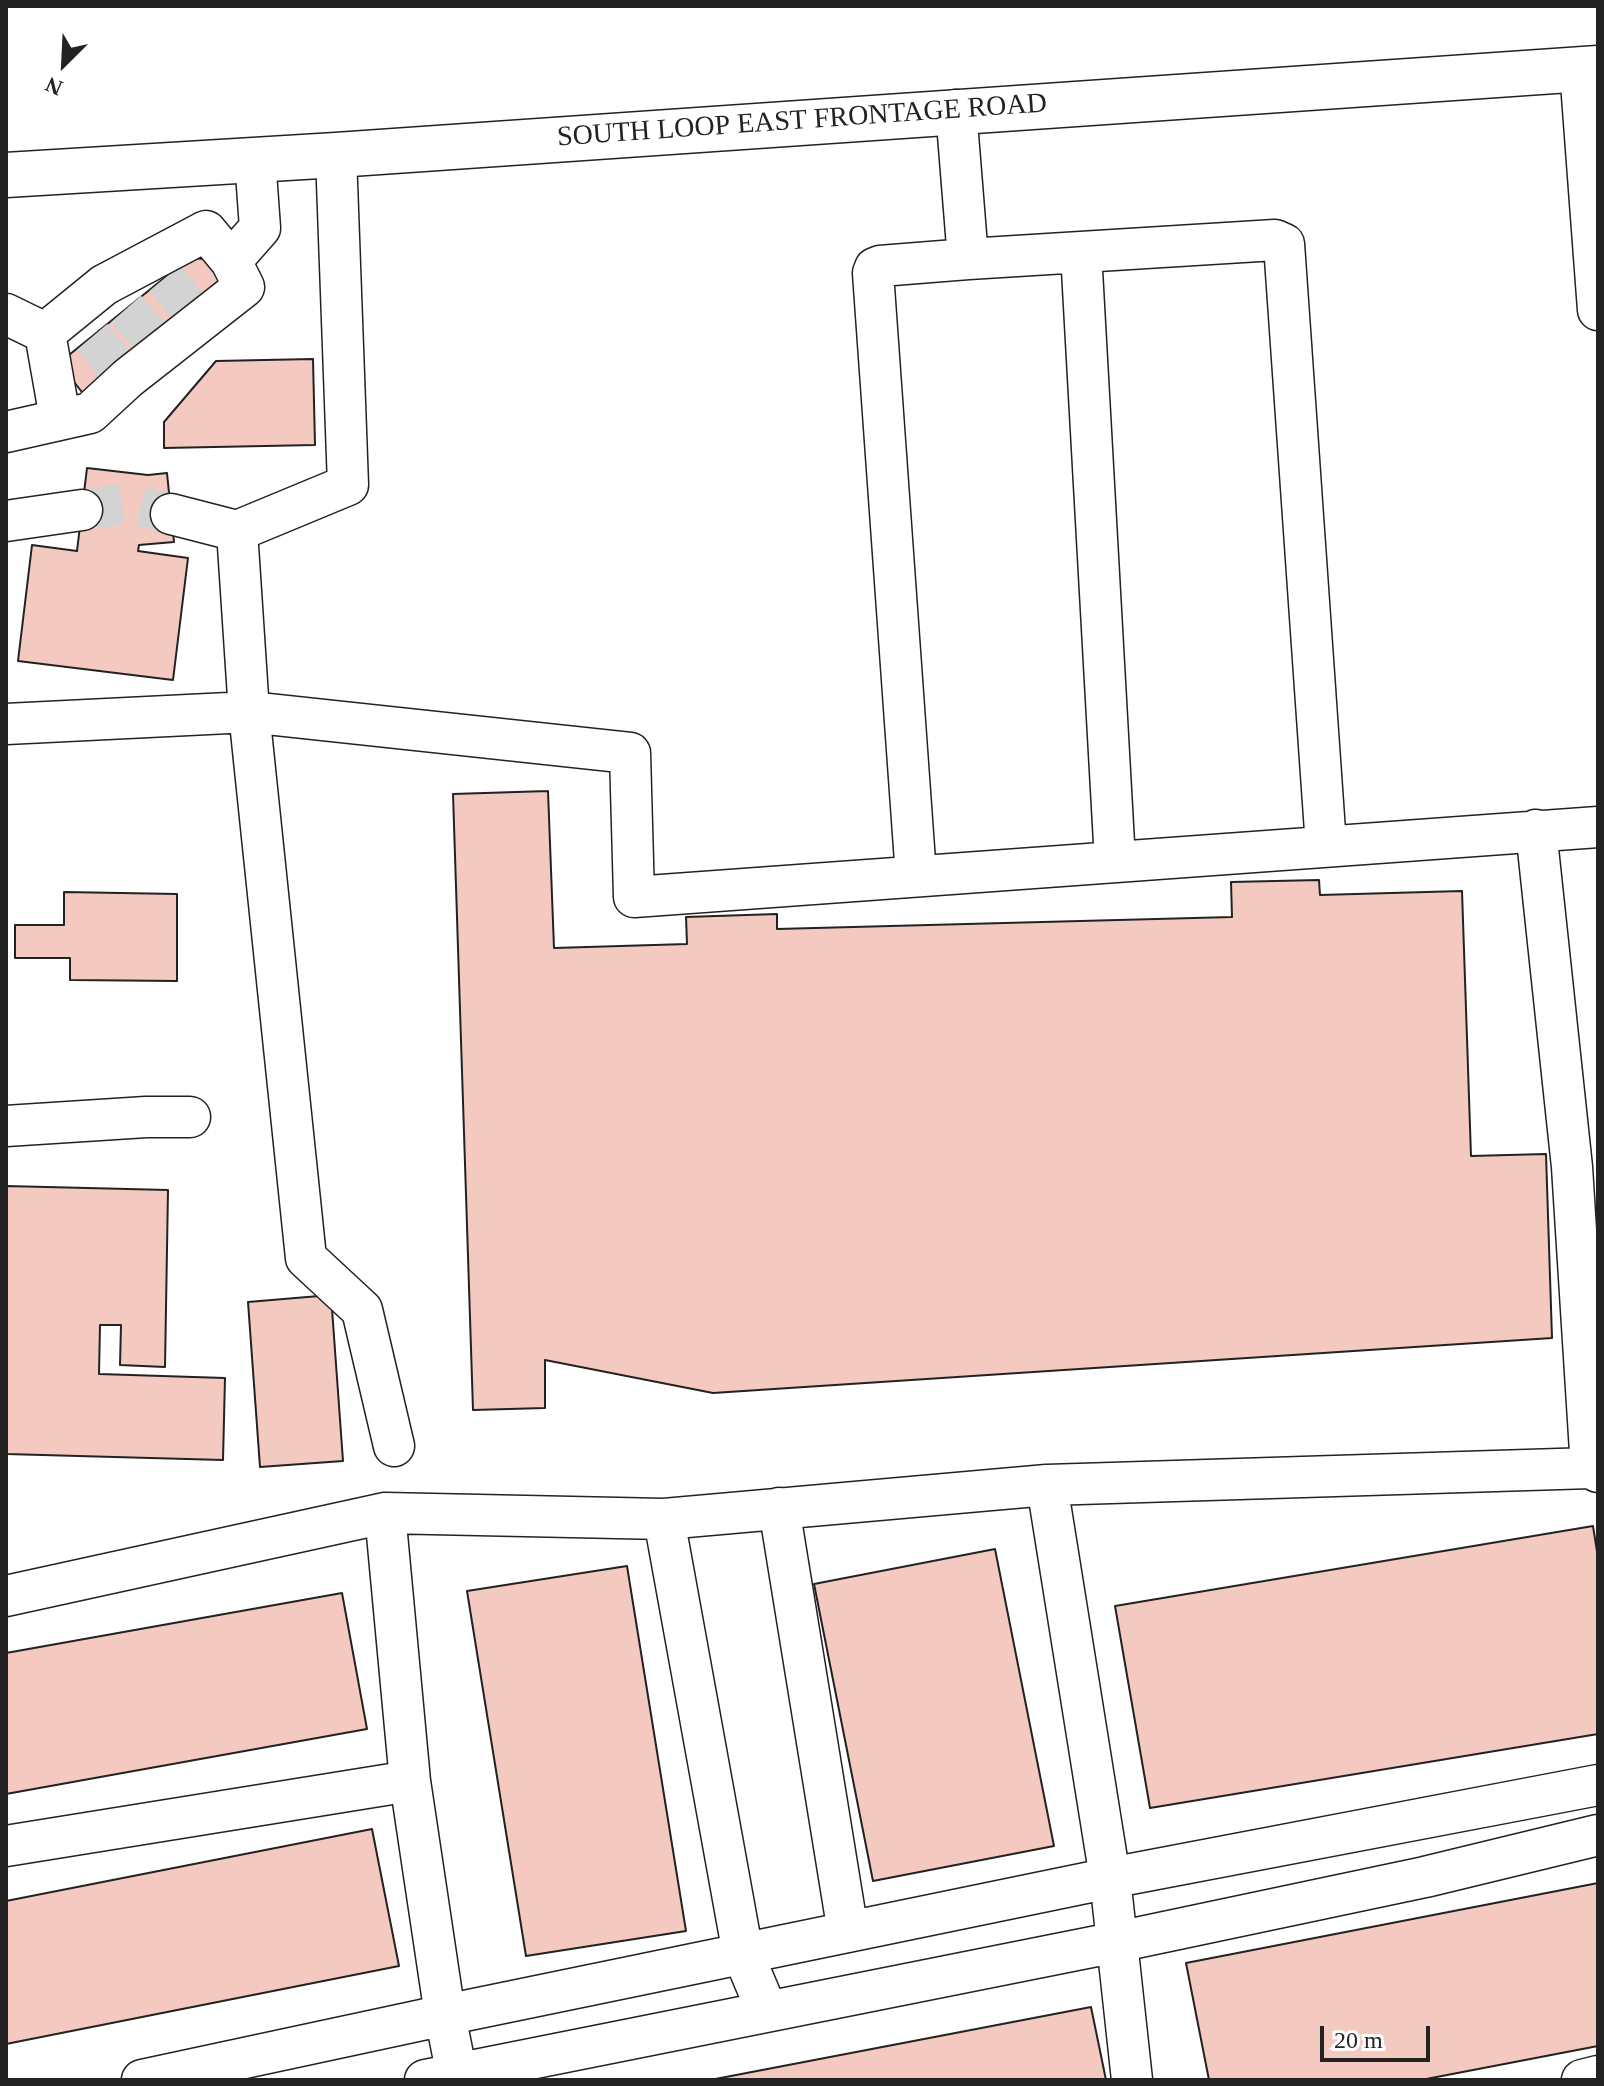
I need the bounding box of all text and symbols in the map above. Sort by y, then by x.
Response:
north arrow [24,24,104,104]
text: N [42,72,66,101]
street label: SOUTH LOOP EAST FRONTAGE ROAD [556,87,1048,155]
scale bar [1324,2010,1434,2060]
text: 20 m [1334,2027,1383,2053]

